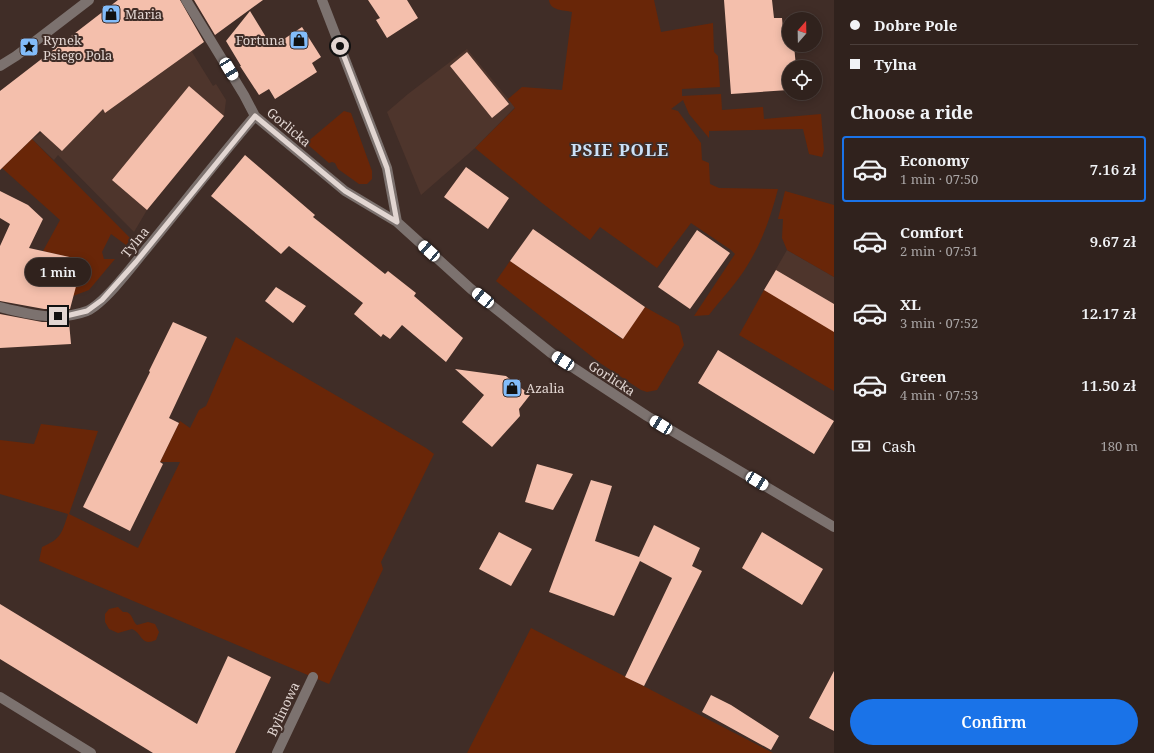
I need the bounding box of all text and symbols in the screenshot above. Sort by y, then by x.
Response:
shop icon: Maria [100,3,122,25]
place label: Maria [125,5,162,23]
north arrow [782,12,822,52]
map controls [782,12,822,100]
text: Dobre Pole [874,15,957,35]
shop icon: Fortuna [288,29,310,51]
place label: Rynek Psiego Pola [43,31,112,64]
place label: Fortuna [236,31,285,49]
place icon: Rynek Psiego Pola [18,36,40,58]
route start [331,37,349,55]
text: Tylna [874,54,917,74]
car [218,56,240,82]
button: locate [782,60,822,100]
text: Choose a ride [850,100,973,124]
street label: Gorlicka [263,103,315,151]
district label: PSIE POLE [571,138,669,161]
text: Economy [900,150,969,170]
icon: car [852,151,888,187]
text: 7.16 zł [1090,159,1136,179]
text: 1 min · 07:50 [900,170,978,188]
text: Comfort [900,222,963,242]
street label: Tylna [117,223,153,261]
icon: car [852,223,888,259]
text: 9.67 zł [1090,231,1136,251]
car [416,239,442,263]
text: 2 min · 07:51 [900,242,978,260]
callout: 1 min [25,258,91,286]
text: 1 min [40,263,76,281]
car [470,286,496,310]
text: XL [900,294,921,314]
icon: car [852,295,888,331]
text: 12.17 zł [1081,303,1136,323]
route end [49,307,67,325]
text: 3 min · 07:52 [900,314,978,332]
car [550,349,576,373]
street label: Gorlicka [585,356,639,400]
text: Green [900,366,947,386]
icon: car [852,367,888,403]
text: 11.50 zł [1081,375,1136,395]
shop icon: Azalia [501,377,523,399]
place label: Azalia [526,379,565,397]
text: 4 min · 07:53 [900,386,978,404]
car [648,414,674,436]
icon: cash [850,435,872,457]
text: Cash [882,436,916,456]
text: 180 m [1101,437,1138,455]
car [744,470,770,492]
street label: Bylinowa [263,679,303,739]
button: Confirm [850,699,1138,745]

